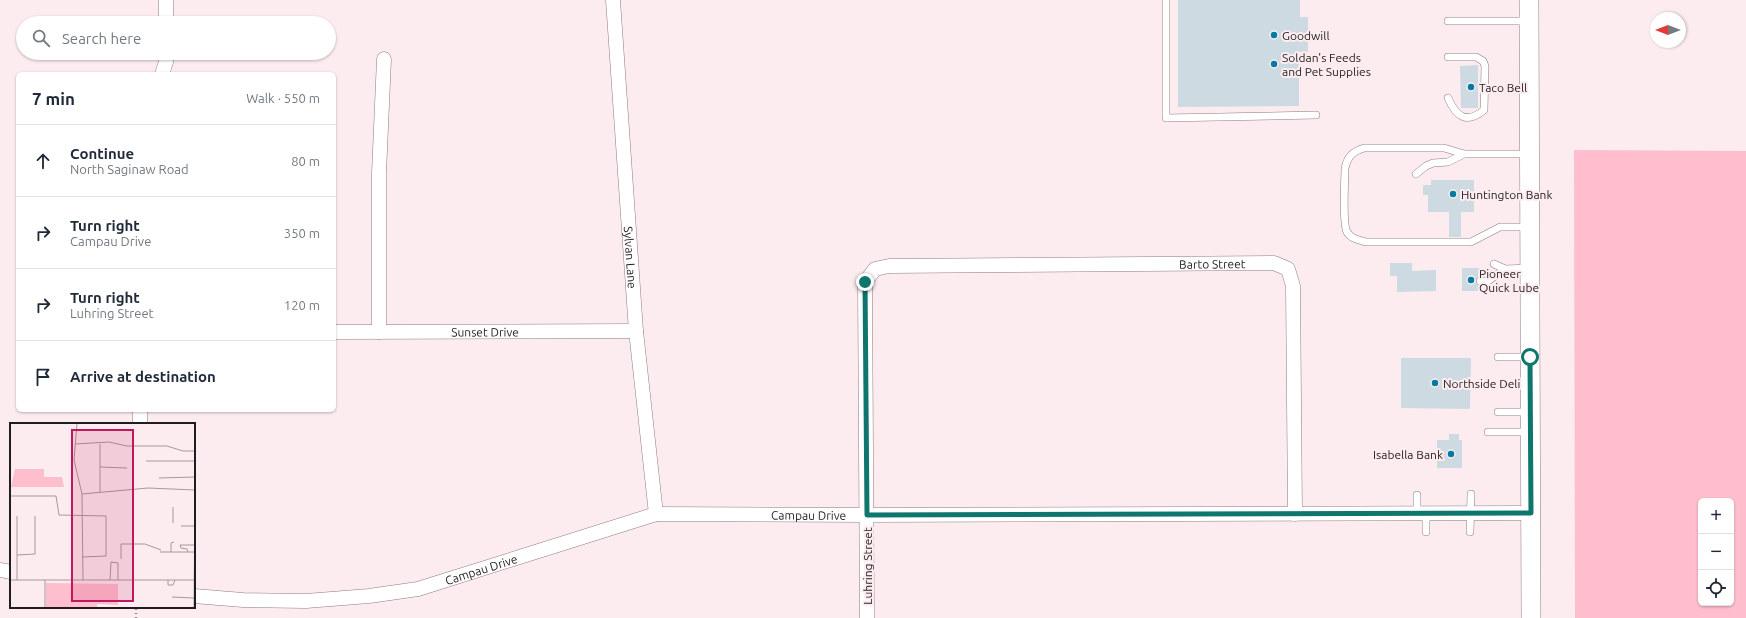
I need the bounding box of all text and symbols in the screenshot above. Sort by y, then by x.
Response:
north arrow [1650,12,1686,48]
search box [16,16,336,60]
icon: search [30,27,52,49]
place label: Goodwill [1282,29,1330,42]
text: Search here [62,30,141,47]
marker: Goodwill [1269,30,1279,40]
place label: Soldan's Feeds and Pet Supplies [1282,51,1371,78]
marker: Soldan's Feeds and Pet Supplies [1269,59,1279,69]
place label: Taco Bell [1479,81,1527,94]
marker: Taco Bell [1466,82,1476,92]
text: 7 min [32,89,75,108]
text: Walk · 550 m [246,91,320,105]
text: Continue [70,145,134,162]
icon: ahead [32,150,54,172]
text: 80 m [291,154,320,168]
text: North Saginaw Road [70,162,189,176]
place label: Huntington Bank [1461,188,1552,201]
marker: Huntington Bank [1448,189,1458,199]
text: Turn right [70,217,140,234]
icon: right [32,222,54,244]
text: 350 m [284,226,320,240]
street label: Sylvan Lane [622,226,640,289]
text: Campau Drive [70,234,151,248]
street label: Barto Street [1179,257,1246,270]
place label: Pioneer Quick Lube [1479,267,1539,294]
route end [856,273,874,291]
marker: Pioneer Quick Lube [1466,275,1476,285]
text: Turn right [70,289,140,306]
icon: right [32,294,54,316]
text: 120 m [284,298,320,312]
text: Luhring Street [70,306,154,320]
street label: Sunset Drive [451,325,519,338]
route start [1521,348,1539,366]
icon: arrive [32,366,54,388]
text: Arrive at destination [70,368,216,385]
place label: Northside Deli [1443,377,1520,390]
marker: Northside Deli [1430,378,1440,388]
inset map [10,423,195,608]
place label: Isabella Bank [1373,448,1443,461]
marker: Isabella Bank [1446,449,1456,459]
map controls [1698,498,1734,606]
button: + [1698,498,1734,534]
street label: Campau Drive [771,508,846,521]
street label: Luhring Street [861,527,874,605]
button: − [1698,534,1734,570]
street label: Campau Drive [443,552,519,587]
button: locate [1698,570,1734,606]

